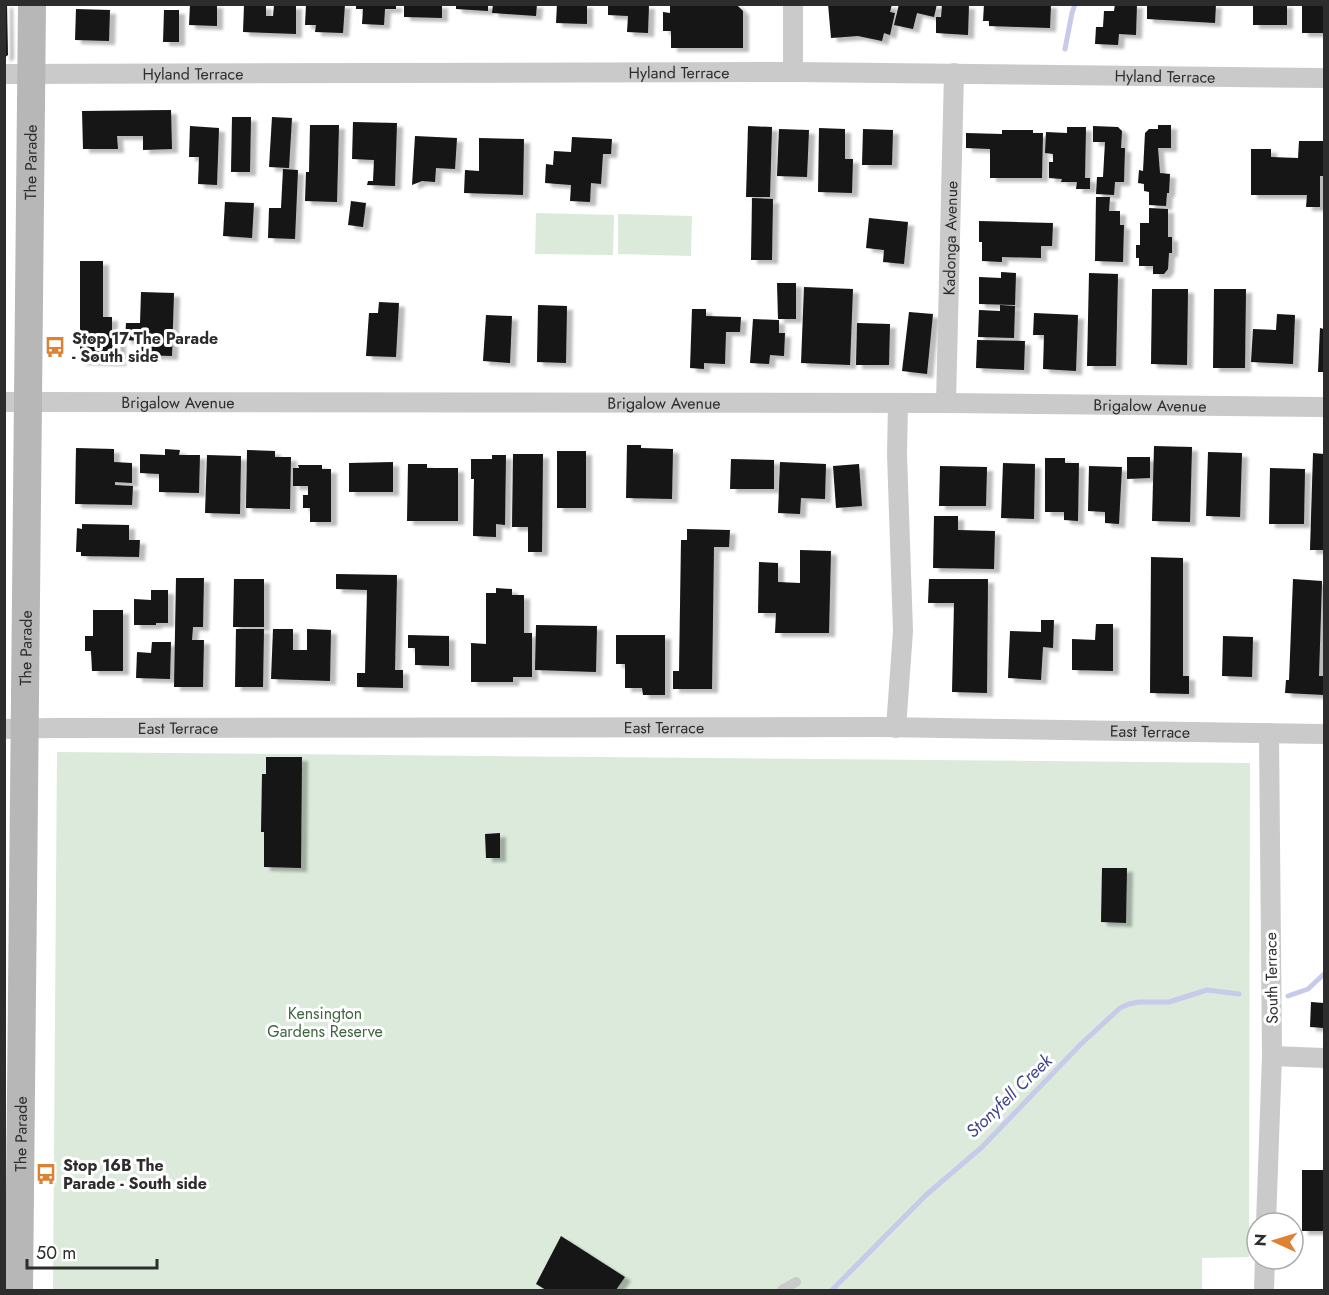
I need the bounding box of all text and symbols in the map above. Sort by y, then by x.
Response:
street label: Hyland Terrace [629,61,729,84]
street label: Hyland Terrace [143,62,243,86]
street label: Hyland Terrace [1114,65,1216,89]
street label: The Parade [19,124,43,200]
street label: Kadonga Avenue [938,181,963,296]
place label: Stop 17 The Parade - South side [72,327,218,368]
bus stop icon: Stop 17 The Parade - South side [43,335,67,359]
street label: Brigalow Avenue [121,391,235,414]
street label: Brigalow Avenue [607,392,721,415]
street label: Brigalow Avenue [1093,394,1207,418]
street label: The Parade [14,610,38,686]
street label: East Terrace [624,716,704,739]
street label: East Terrace [138,717,218,740]
street label: East Terrace [1110,720,1190,744]
street label: South Terrace [1259,932,1284,1024]
park label: Kensington Gardens Reserve [267,1002,383,1043]
water label: Stonyfell Creek [960,1047,1059,1144]
street label: The Parade [9,1096,33,1172]
place label: Stop 16B The Parade - South side [63,1154,207,1195]
bus stop icon: Stop 16B The Parade - South side [34,1162,58,1186]
north arrow [1245,1211,1305,1271]
scale bar [27,1232,158,1270]
text: N [1249,1233,1272,1247]
text: 50 m [36,1240,76,1266]

